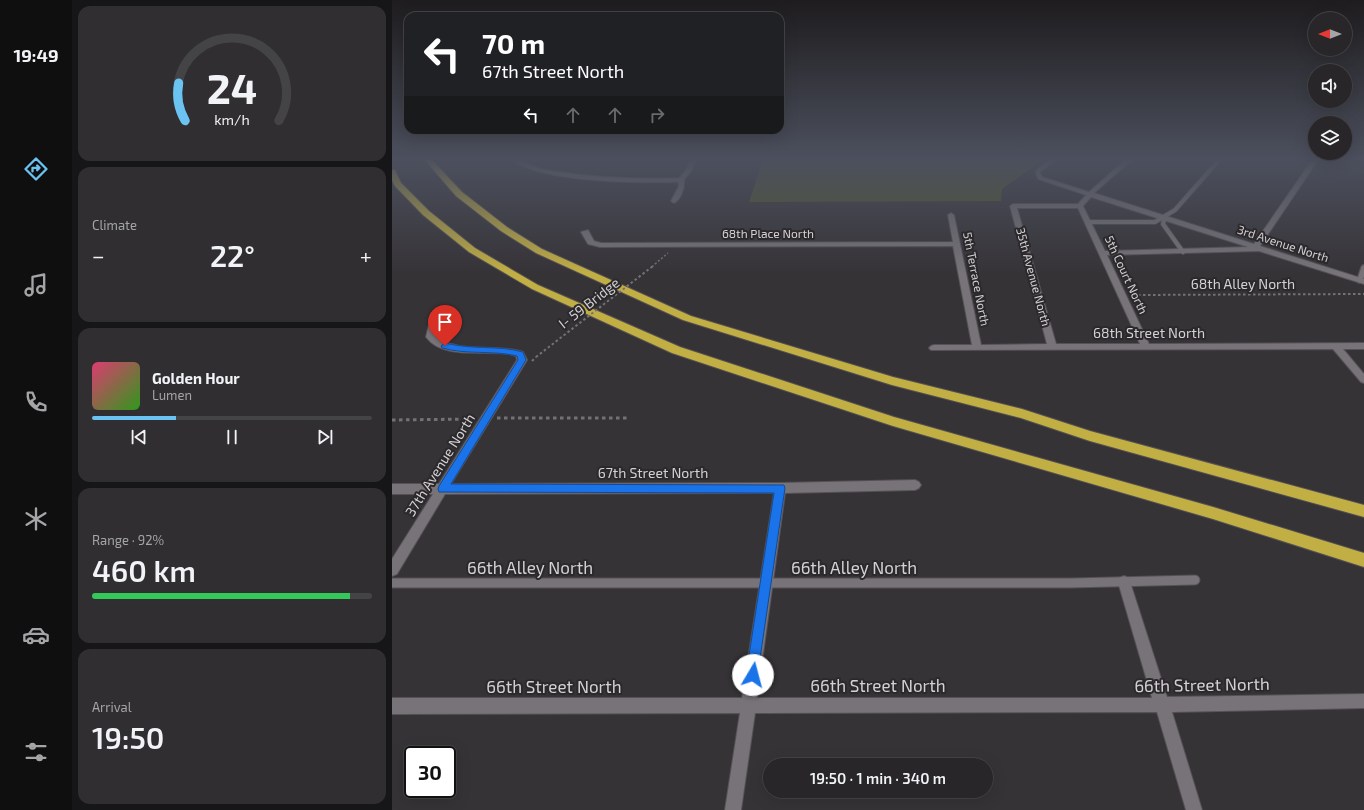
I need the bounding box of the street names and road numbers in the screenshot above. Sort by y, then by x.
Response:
street label: 3rd Avenue North [1236,222,1331,264]
street label: 68th Place North [722,226,814,240]
street label: 35th Avenue North [1014,226,1054,328]
street label: 5th Terrace North [961,231,993,327]
street label: 5th Court North [1103,233,1151,316]
street label: I- 59 Bridge [555,274,623,332]
street label: 68th Alley North [1191,275,1295,292]
street label: 68th Street North [1093,324,1205,341]
street label: 37th Avenue North [401,410,478,519]
street label: 67th Street North [598,464,708,481]
street label: 66th Alley North [467,557,593,578]
street label: 66th Alley North [791,557,917,578]
street label: 66th Street North [1134,673,1270,695]
street label: 66th Street North [810,675,946,695]
street label: 66th Street North [486,676,622,696]

